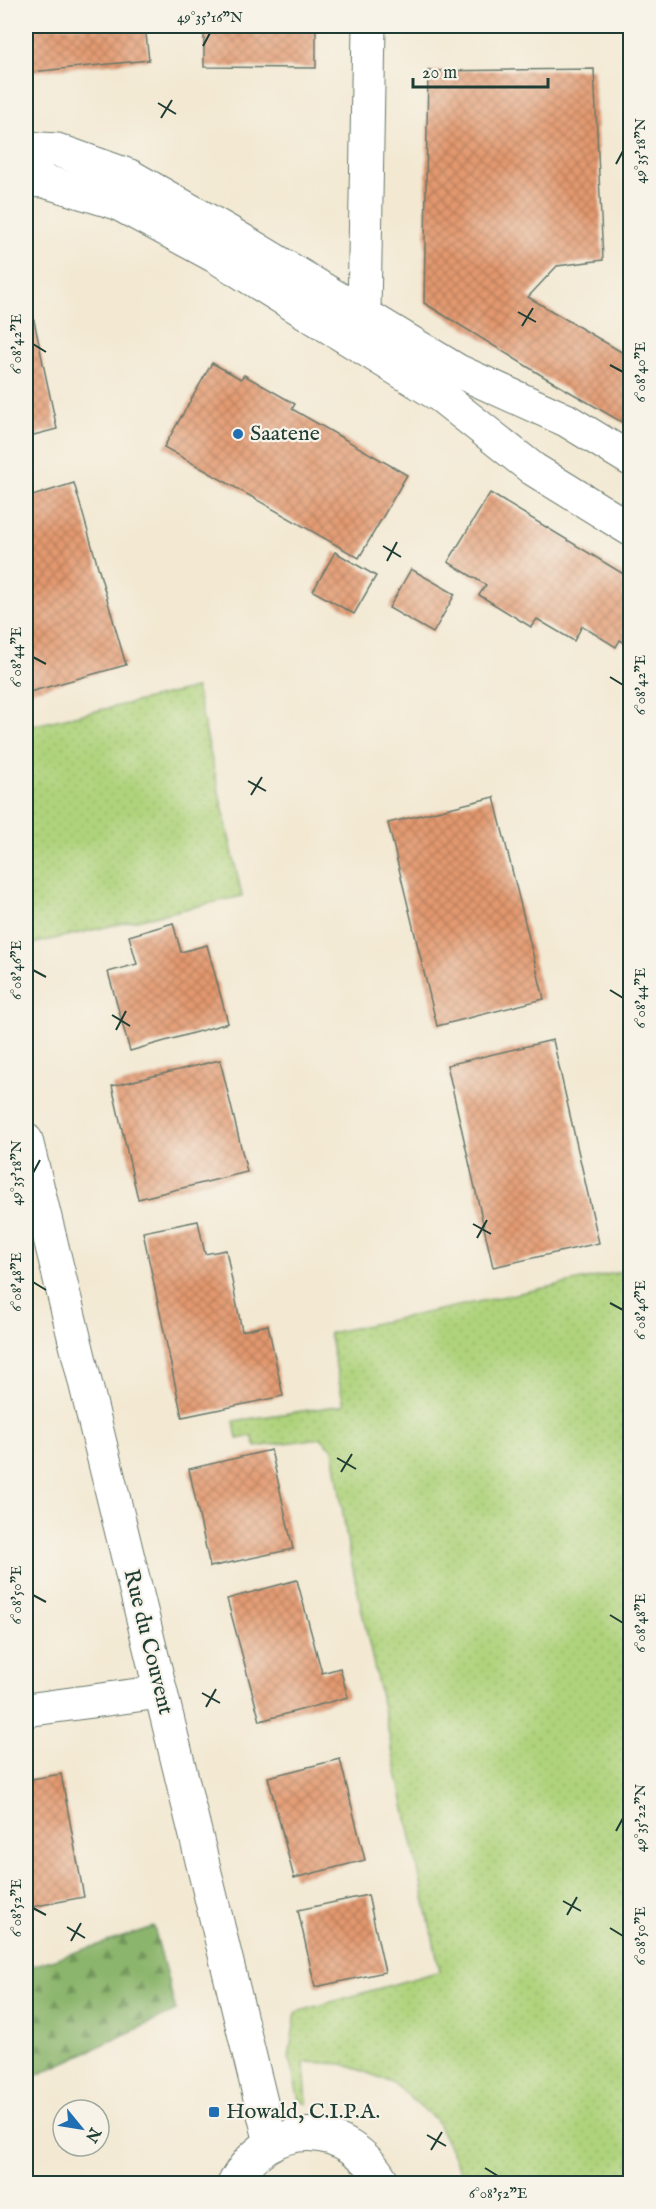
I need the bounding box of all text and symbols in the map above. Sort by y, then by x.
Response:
text: 49°35'16"N [177,8,243,27]
scale bar [413,51,548,89]
text: 20 m [422,62,457,85]
text: 49°35'18"N [631,118,650,184]
text: 6°08'42"E [7,314,26,374]
text: 6°08'40"E [631,341,650,403]
place label: Saatene [250,420,320,448]
marker: Saatene [231,427,245,441]
text: 6°08'44"E [7,626,26,688]
text: 6°08'42"E [631,655,650,715]
text: 6°08'46"E [7,940,26,1000]
text: 6°08'44"E [631,967,650,1029]
text: 49°35'18"N [7,1140,26,1206]
text: 6°08'48"E [7,1252,26,1312]
text: 6°08'46"E [631,1280,650,1340]
text: 6°08'50"E [7,1565,26,1625]
street label: Rue du Couvent [116,1566,180,1718]
text: 6°08'48"E [631,1593,650,1653]
text: 49°35'22"N [631,1784,650,1852]
text: 6°08'52"E [7,1879,26,1937]
text: 6°08'50"E [631,1906,650,1966]
north arrow [51,2098,111,2158]
place label: Howald, C.I.P.A. [226,2098,380,2126]
marker: Howald, C.I.P.A. [207,2105,221,2119]
text: N [80,2123,105,2146]
text: 6°08'52"E [469,2184,527,2203]

